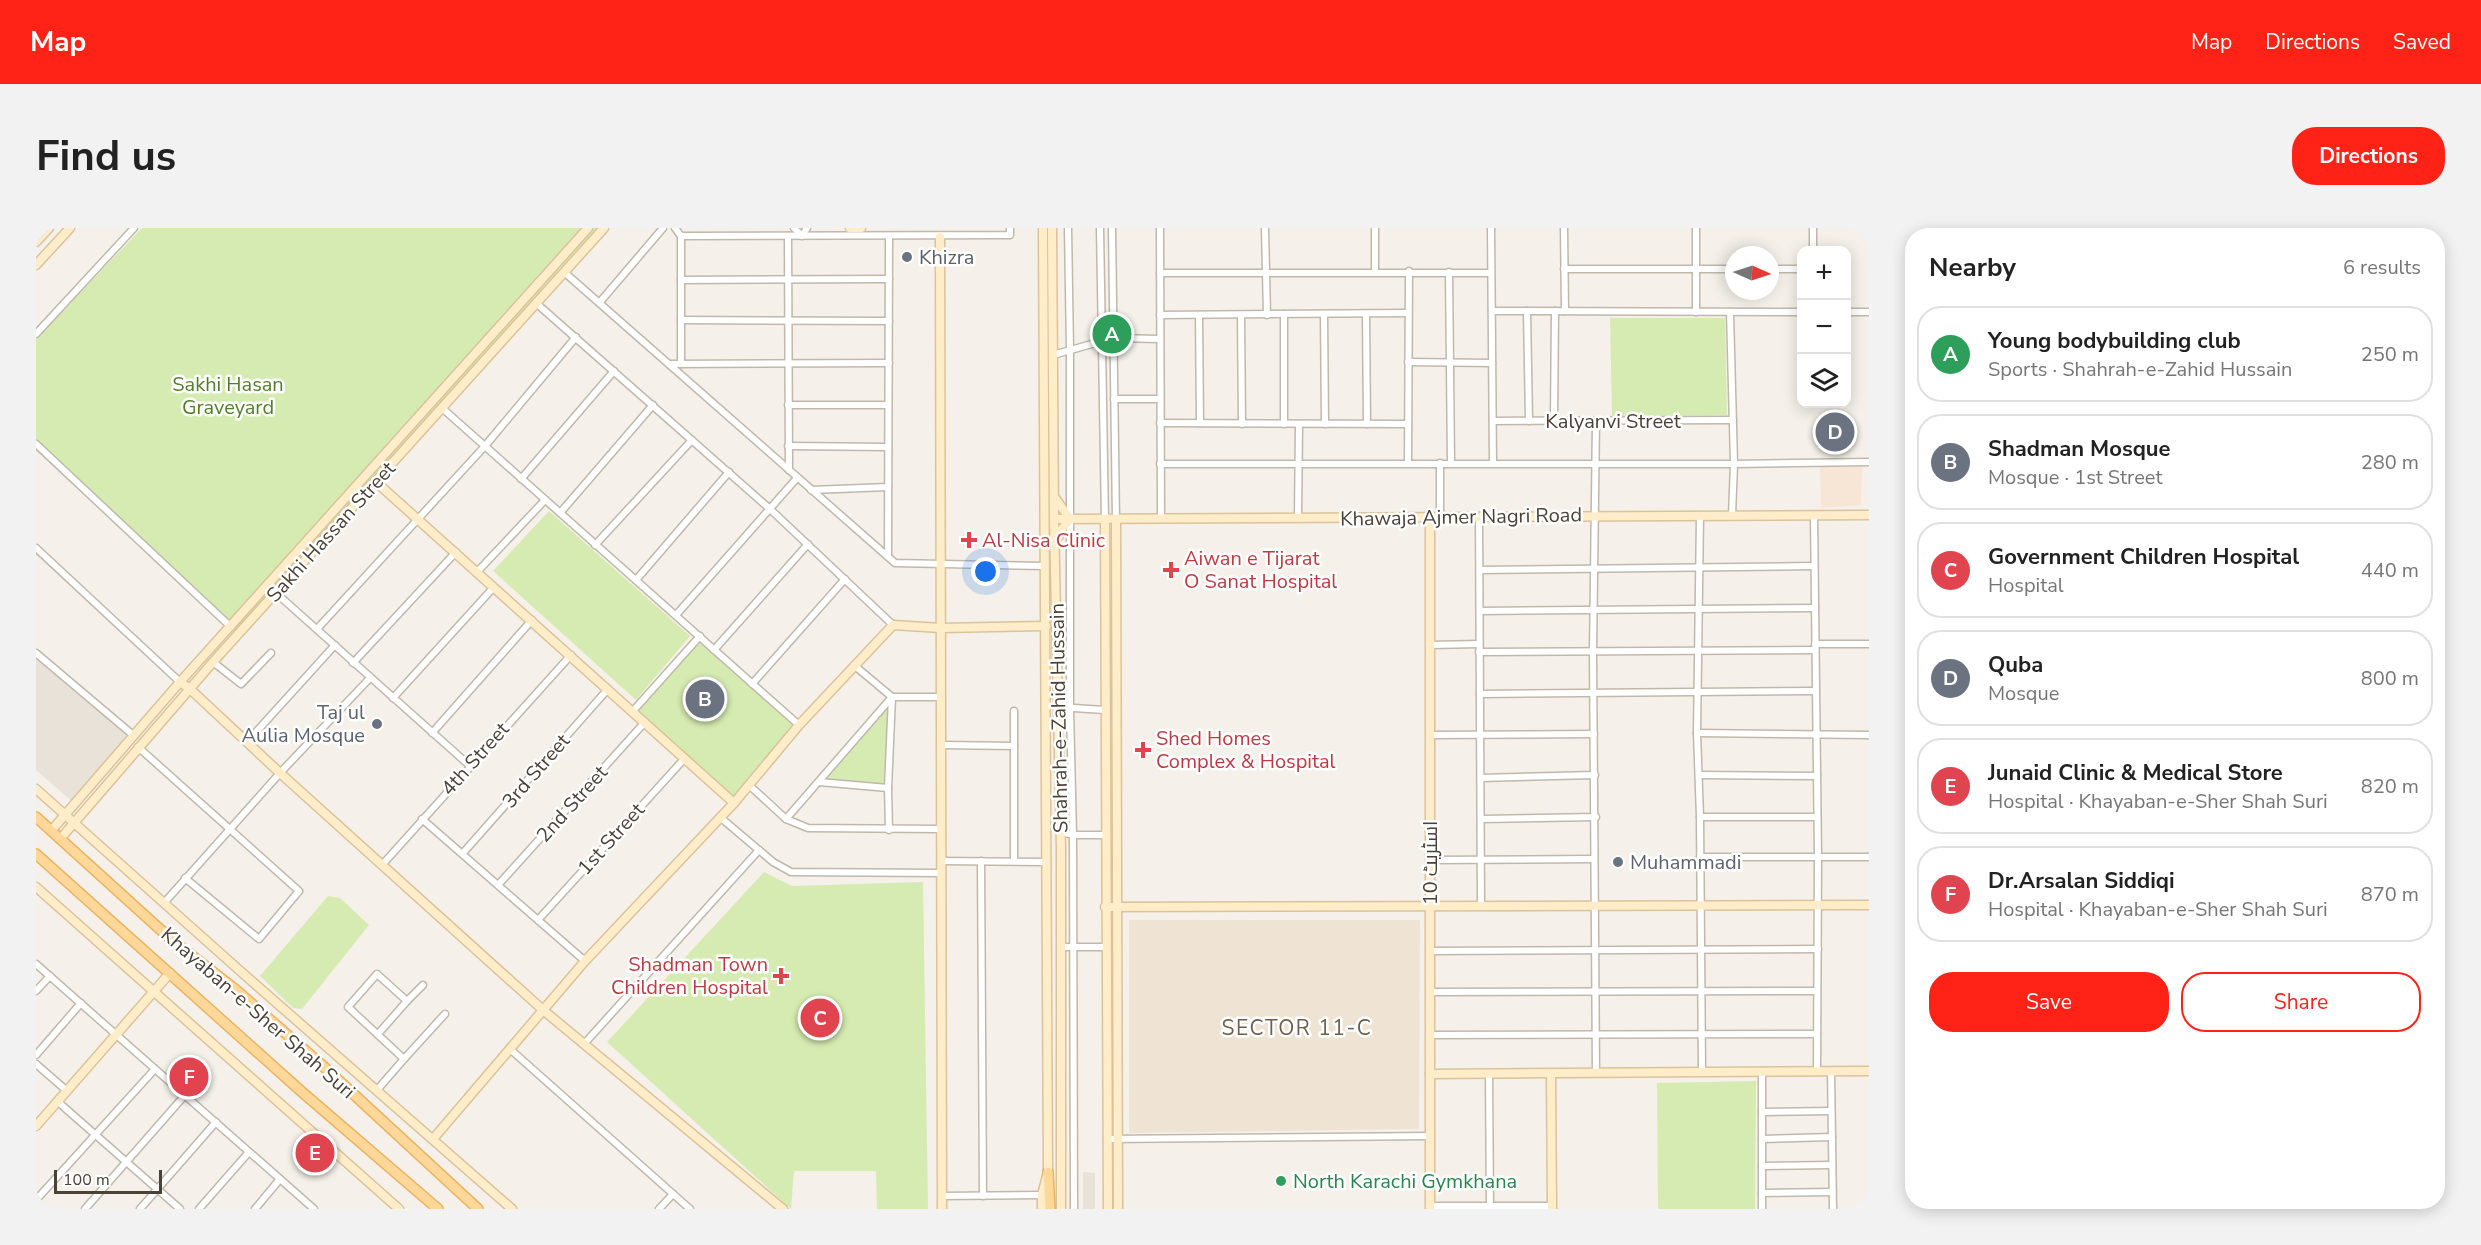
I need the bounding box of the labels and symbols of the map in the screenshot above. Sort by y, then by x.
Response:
place label: Khizra [919,244,974,271]
north arrow [1725,246,1779,300]
marker: Khizra [900,250,914,264]
pin: A [1092,312,1132,356]
park label: Sakhi Hasan Graveyard [172,371,284,421]
street label: Kalyanvi Street [1545,408,1682,435]
pin: D [1816,410,1854,454]
street label: Sakhi Hassan Street [260,455,402,608]
street label: Khawaja Ajmer Nagri Road [1340,501,1582,533]
place label: Al-Nisa Clinic [982,527,1105,554]
marker: Al-Nisa Clinic [960,531,978,549]
place label: Aiwan e Tijarat O Sanat Hospital [1184,545,1337,595]
your location [971,557,1000,586]
marker: Aiwan e Tijarat O Sanat Hospital [1162,561,1180,579]
street label: Shahrah-e-Zahid Hussain [1043,603,1075,833]
pin: B [686,676,724,722]
place label: Taj ul Aulia Mosque [242,699,365,749]
street label: 4th Street [435,716,516,802]
marker: Taj ul Aulia Mosque [370,717,384,731]
place label: Shed Homes Complex & Hospital [1156,725,1336,775]
street label: 3rd Street [496,727,576,814]
marker: Shed Homes Complex & Hospital [1134,741,1152,759]
street label: 2nd Street [530,759,614,848]
street label: 1st Street [571,796,651,881]
street label: اسٹریٹ 10 [1417,821,1444,905]
place label: Muhammadi [1630,849,1741,876]
marker: Muhammadi [1611,855,1625,869]
street label: Khayaban-e-Sher Shah Suri [155,921,361,1105]
place label: Shadman Town Children Hospital [611,951,768,1001]
marker: Shadman Town Children Hospital [772,967,790,985]
pin: C [800,996,840,1040]
district label: SECTOR 11-C [1221,1014,1373,1042]
pin: F [170,1054,208,1100]
pin: E [296,1130,334,1176]
scale bar [54,1167,162,1194]
place label: North Karachi Gymkhana [1293,1168,1517,1195]
marker: North Karachi Gymkhana [1274,1174,1288,1188]

